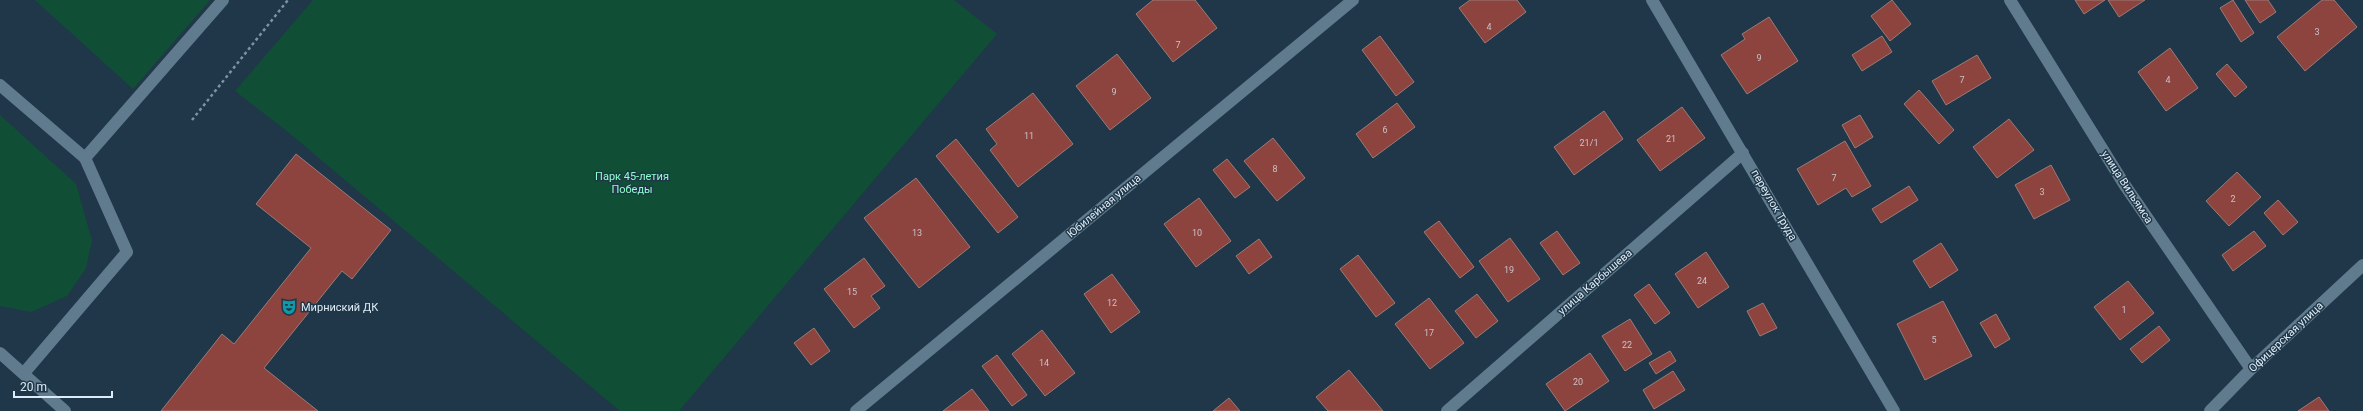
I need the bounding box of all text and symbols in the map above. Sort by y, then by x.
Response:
house number: 4 [1486,22,1492,32]
house number: 3 [2314,27,2320,37]
house number: 7 [1175,40,1181,50]
house number: 9 [1756,53,1762,63]
house number: 7 [1959,75,1965,85]
house number: 4 [2165,75,2171,85]
house number: 9 [1111,87,1117,97]
house number: 6 [1382,125,1388,135]
house number: 11 [1024,131,1034,141]
house number: 21 [1666,134,1676,144]
house number: 21/1 [1580,138,1598,148]
street label: улица Вильямса [2099,148,2155,226]
house number: 8 [1272,164,1278,174]
street label: переулок Труда [1748,167,1800,243]
park label: Парк 45-летия Победы [595,170,669,196]
street label: Юбилейная улица [1065,171,1143,241]
house number: 7 [1831,173,1837,183]
house number: 3 [2039,187,2045,197]
house number: 2 [2230,194,2236,204]
house number: 13 [912,228,922,238]
house number: 10 [1192,228,1202,238]
street label: улица Карбышева [1555,246,1635,318]
house number: 19 [1504,265,1514,275]
house number: 24 [1697,276,1707,286]
house number: 15 [847,287,857,297]
theatre icon: Мирниский ДК [280,298,298,316]
house number: 12 [1107,298,1117,308]
street label: Офицерская улица [2246,299,2326,375]
place label: Мирниский ДК [301,301,379,314]
house number: 1 [2121,305,2127,315]
house number: 17 [1424,328,1434,338]
house number: 5 [1931,335,1937,345]
house number: 22 [1622,340,1632,350]
house number: 14 [1039,358,1049,368]
scale bar [14,373,112,399]
house number: 20 [1573,377,1583,387]
text: 20 m [20,380,47,394]

